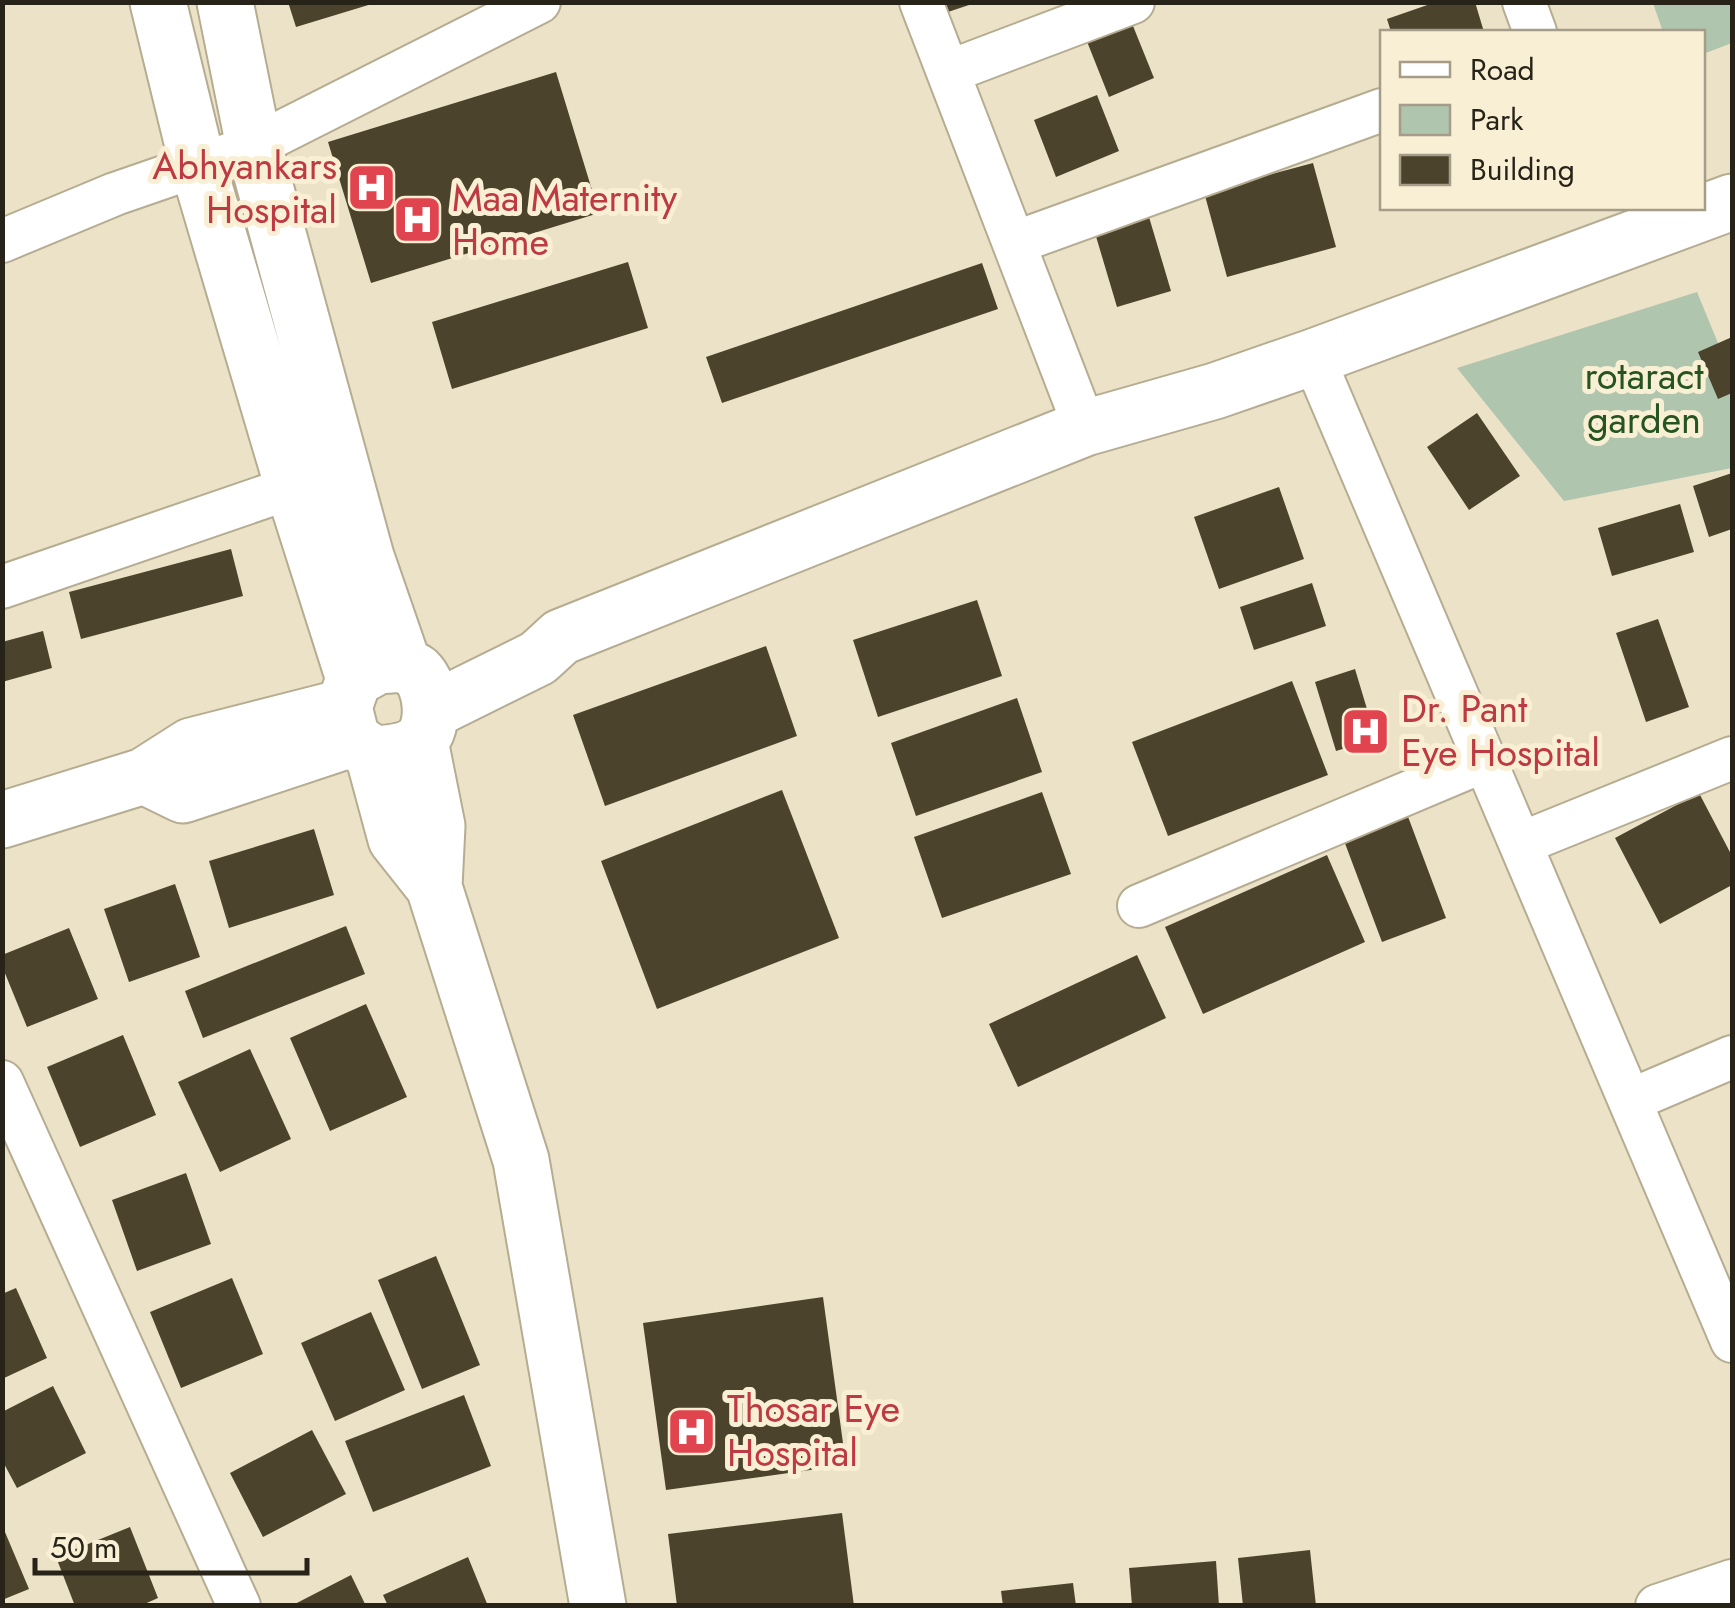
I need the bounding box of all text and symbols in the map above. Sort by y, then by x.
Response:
legend [1380,30,1705,210]
text: Road [1470,48,1535,91]
text: Park [1470,98,1524,141]
place label: Abhyankars Hospital [152,138,337,237]
text: Building [1470,148,1575,191]
hospital icon: Abhyankars Hospital [346,162,398,214]
place label: Maa Maternity Home [452,170,677,269]
hospital icon: Maa Maternity Home [391,194,443,246]
park label: rotaract garden [1584,348,1704,447]
place label: Dr. Pant Eye Hospital [1401,681,1600,780]
hospital icon: Dr. Pant Eye Hospital [1340,705,1392,757]
place label: Thosar Eye Hospital [727,1381,900,1480]
hospital icon: Thosar Eye Hospital [666,1405,718,1457]
scale bar [35,1513,308,1575]
text: 50 m [50,1526,117,1569]

